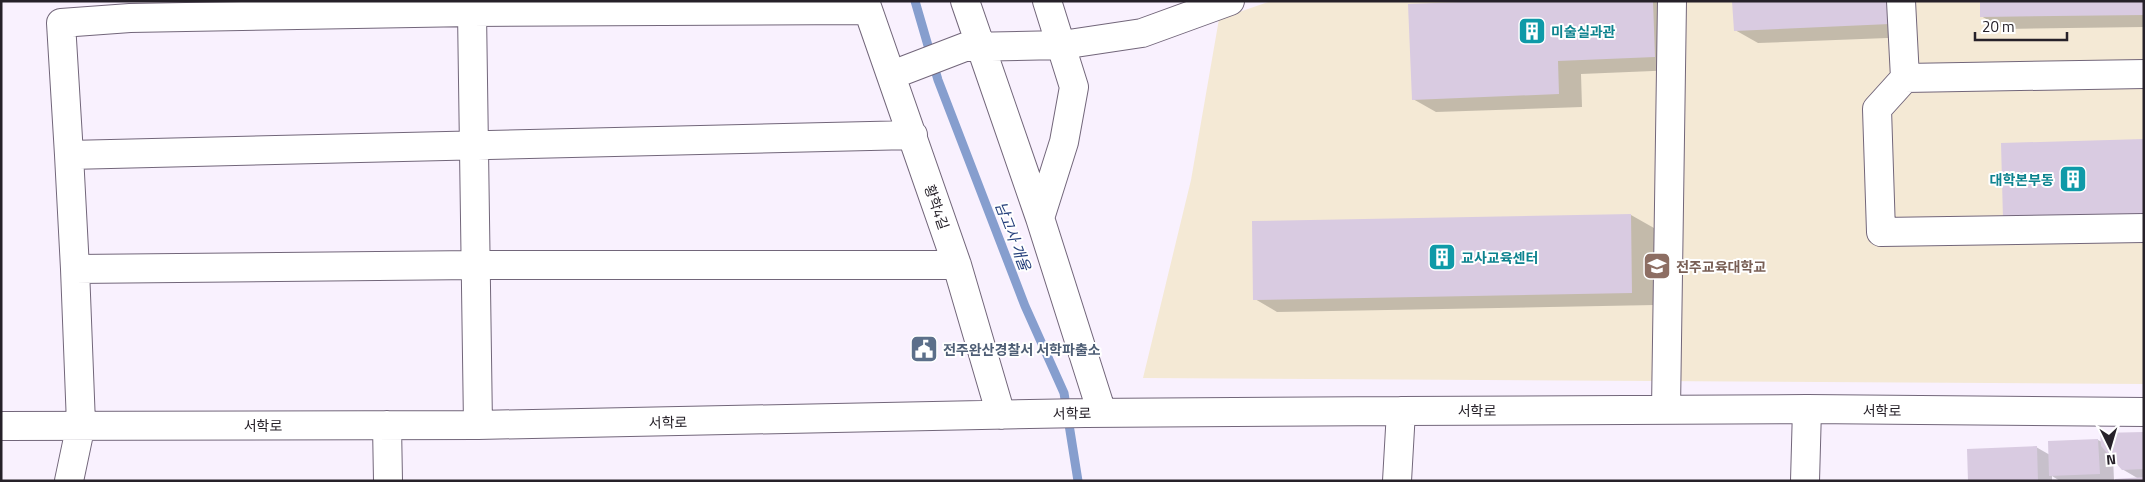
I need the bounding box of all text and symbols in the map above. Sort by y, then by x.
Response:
scale bar [1975,10,2068,42]
text: 20 m [1982,15,2015,38]
building icon: 미술실과관 [1517,16,1547,46]
place label: 미술실과관 [1551,21,1616,42]
building icon: 대학본부동 [2058,164,2088,194]
place label: 대학본부동 [1990,169,2054,190]
street label: 황학4길 [920,182,954,232]
water label: 남고사 개울 [989,198,1037,275]
building icon: 교사교육센터 [1427,242,1457,272]
place label: 교사교육센터 [1461,247,1538,268]
school or university icon: 전주교육대학교 [1642,251,1672,281]
place label: 전주교육대학교 [1676,256,1766,277]
public building icon: 전주완산경찰서 서학파출소 [909,334,939,364]
place label: 전주완산경찰서 서학파출소 [943,339,1101,360]
street label: 서학로 [1458,400,1496,421]
street label: 서학로 [1863,400,1901,421]
street label: 서학로 [1052,402,1092,424]
street label: 서학로 [648,411,688,433]
street label: 서학로 [244,415,282,436]
north arrow [2085,422,2135,472]
text: N [2105,450,2117,471]

